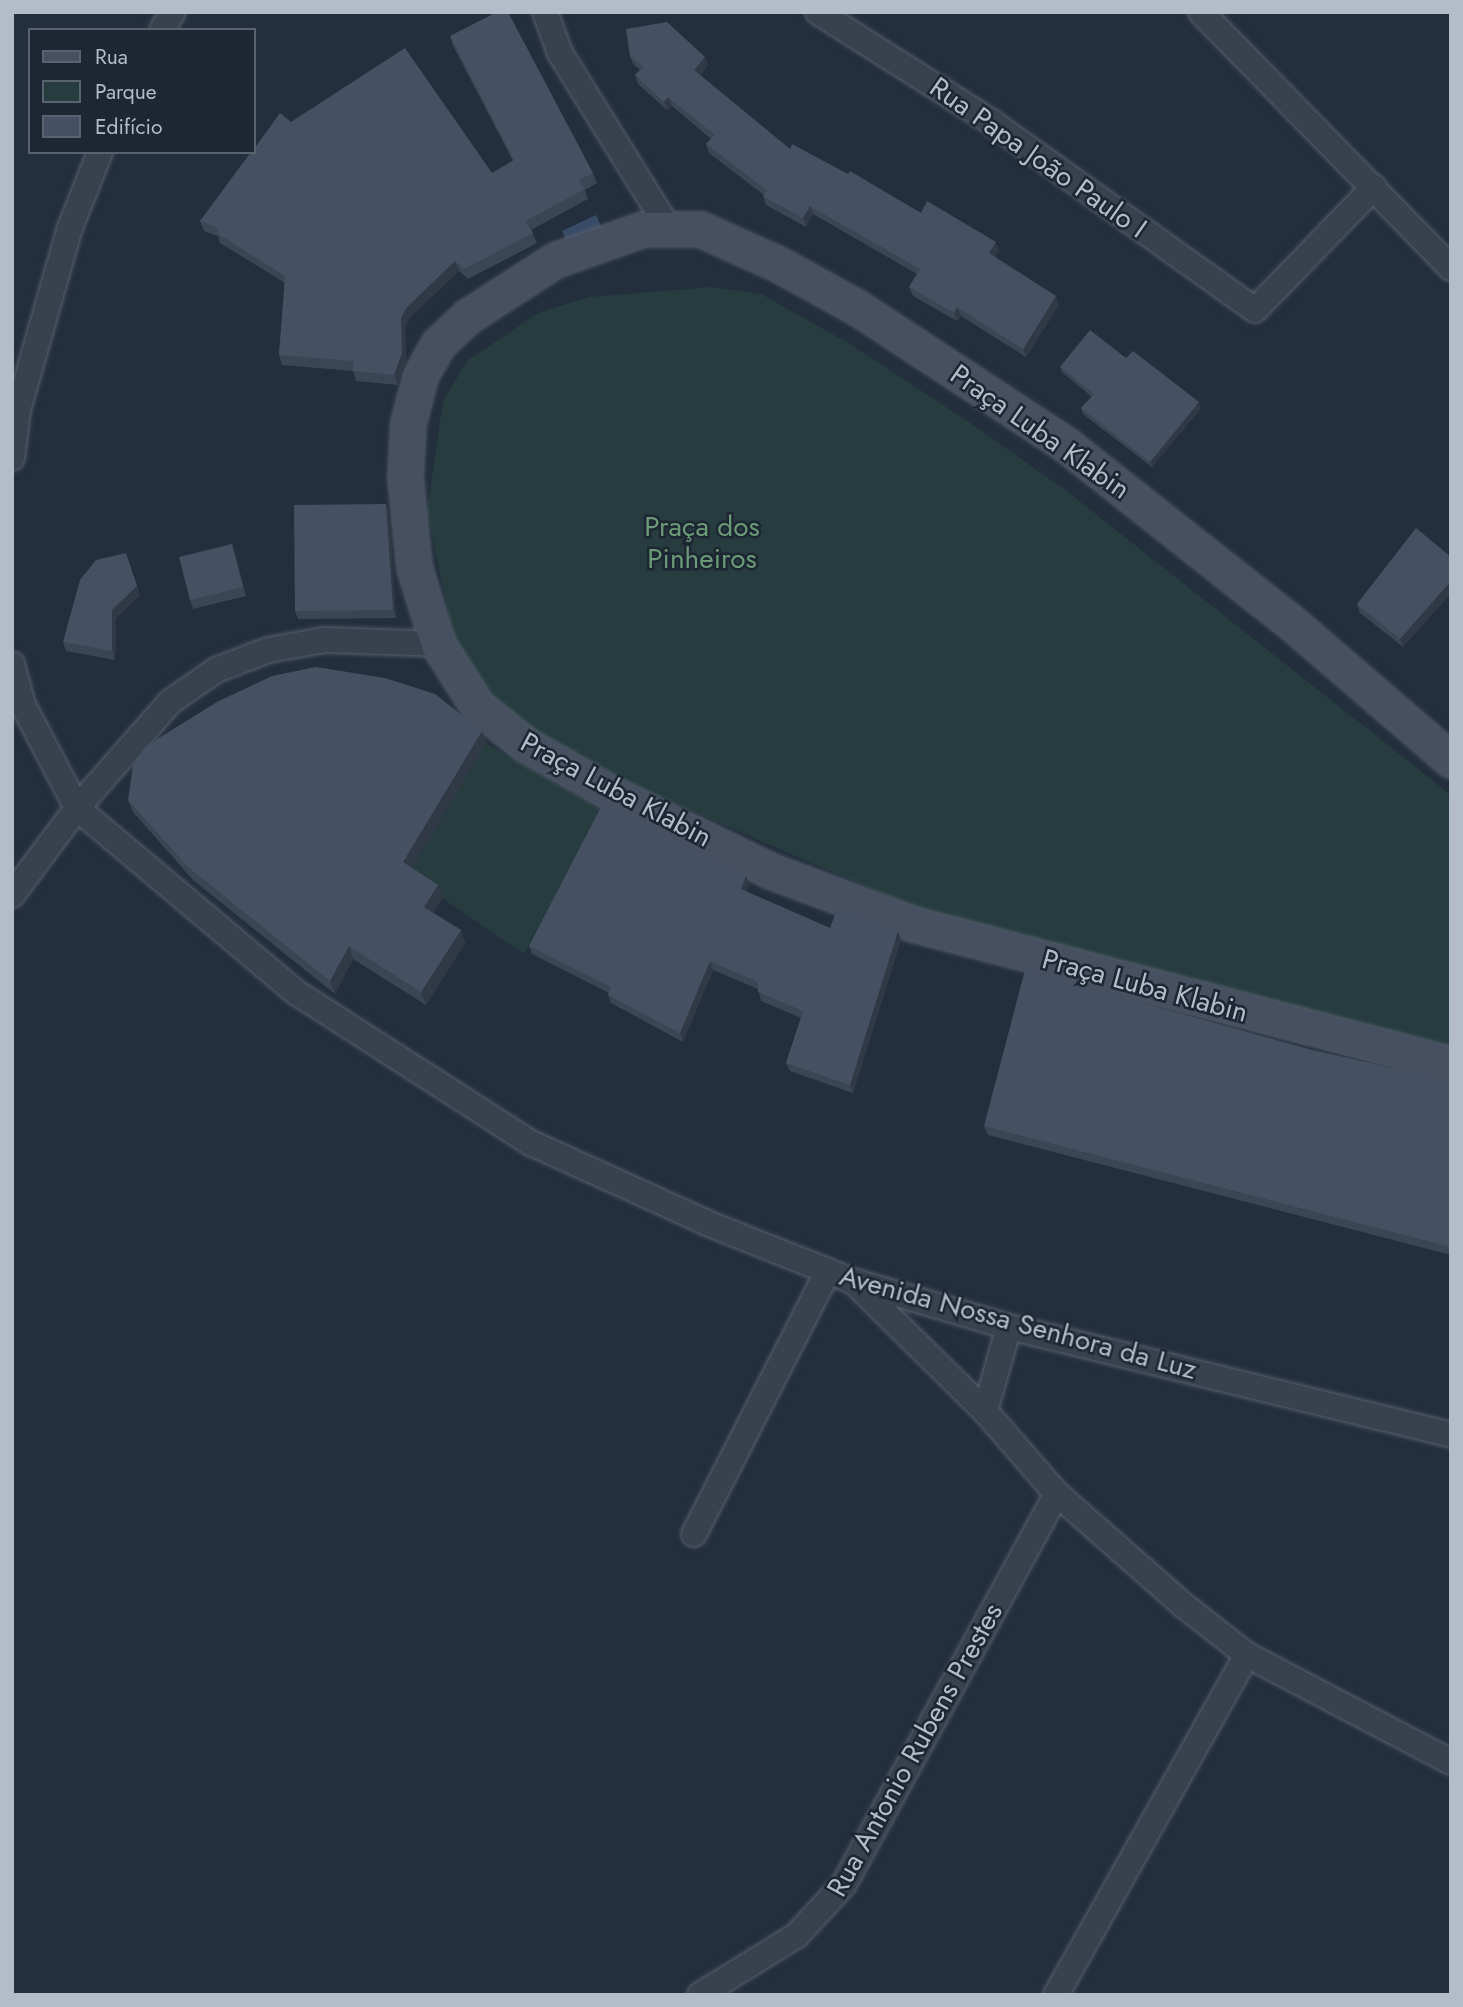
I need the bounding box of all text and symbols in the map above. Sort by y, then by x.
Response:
legend [28,28,256,154]
text: Rua [95,42,128,72]
street label: Rua Papa João Paulo I [923,71,1153,245]
text: Parque [95,77,157,107]
text: Edifício [95,112,162,142]
street label: Praça Luba Klabin [944,358,1136,506]
park label: Praça dos Pinheiros [644,510,760,576]
street label: Praça Luba Klabin [515,726,717,854]
street label: Praça Luba Klabin [1039,942,1251,1030]
street label: Avenida Nossa Senhora da Luz [836,1259,1200,1387]
street label: Rua Antonio Rubens Prestes [820,1597,1010,1903]

